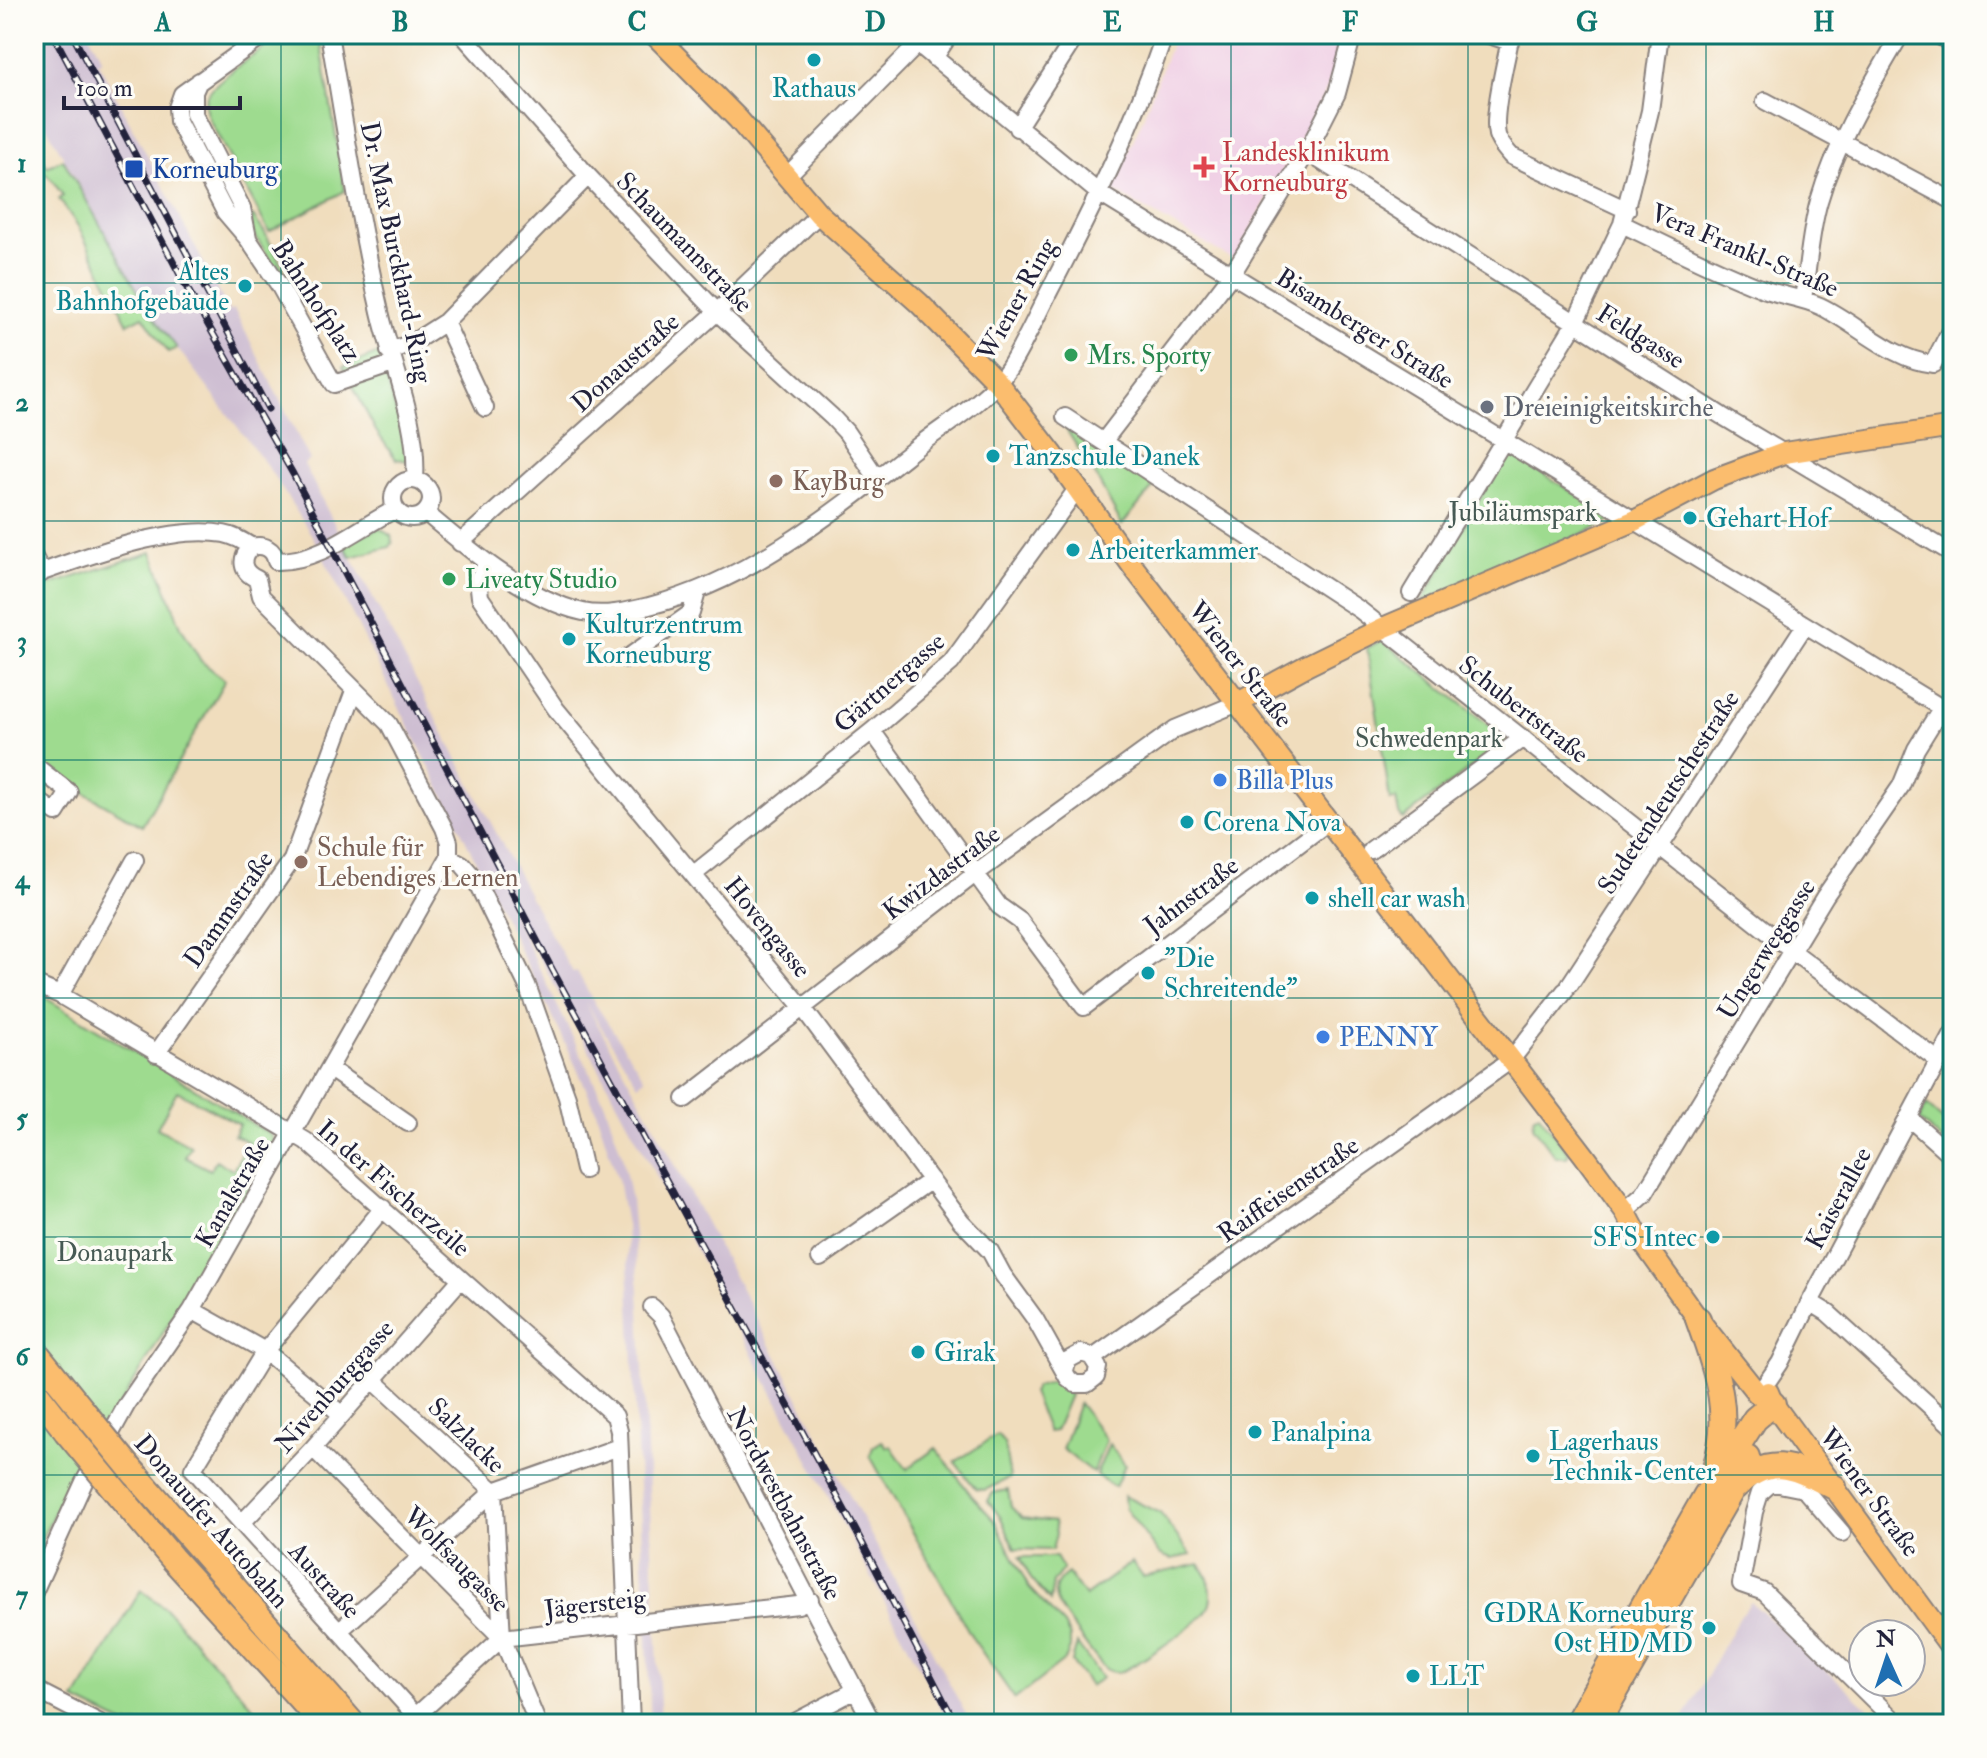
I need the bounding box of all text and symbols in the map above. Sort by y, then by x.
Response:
text: A [154,7,172,39]
text: B [391,7,409,39]
text: C [627,7,647,39]
text: D [864,7,886,39]
text: E [1103,7,1122,39]
text: F [1342,7,1359,39]
text: G [1576,7,1598,39]
text: H [1813,7,1835,39]
marker: Rathaus [805,51,823,69]
scale bar [64,60,240,110]
text: 100 m [76,73,133,104]
place label: Rathaus [772,73,856,105]
street label: Dr. Max Burckhard-Ring [353,119,440,387]
place label: Landesklinikum Korneuburg [1222,137,1390,199]
text: 1 [17,148,27,180]
place label: Korneuburg [152,154,279,186]
marker: Landesklinikum Korneuburg [1193,156,1215,178]
marker: Korneuburg [123,158,145,180]
street label: Schaumannstraße [609,166,759,320]
street label: Vera Frankl-Straße [1646,197,1843,305]
street label: Wiener Ring [970,232,1064,367]
street label: Bahnhofplatz [264,234,368,370]
place label: Altes Bahnhofgebäude [56,256,229,318]
street label: Bisamberger Straße [1270,261,1459,396]
marker: Altes Bahnhofgebäude [236,277,254,295]
street label: Feldgasse [1590,297,1691,376]
street label: Donaustraße [565,306,686,419]
place label: Mrs. Sporty [1087,340,1212,373]
marker: Mrs. Sporty [1062,346,1080,364]
text: 2 [15,387,29,419]
place label: Dreieinigkeitskirche [1503,392,1713,424]
marker: Dreieinigkeitskirche [1478,398,1496,416]
place label: Tanzschule Danek [1009,441,1200,473]
marker: Tanzschule Danek [984,447,1002,465]
place label: KayBurg [792,466,886,498]
marker: KayBurg [767,472,785,490]
park label: Jubiläumspark [1448,497,1598,530]
place label: Gehart Hof [1706,503,1832,535]
marker: Gehart Hof [1681,509,1699,527]
place label: Arbeiterkammer [1088,535,1259,567]
marker: Arbeiterkammer [1064,541,1082,559]
place label: Liveaty Studio [465,564,617,596]
marker: Liveaty Studio [440,570,458,588]
street label: Wiener Straße [1180,594,1300,734]
place label: Kulturzentrum Korneuburg [585,609,743,671]
text: 3 [17,626,27,658]
street label: Gärtnergasse [828,626,952,740]
marker: Kulturzentrum Korneuburg [560,630,578,648]
street label: Schubertstraße [1452,649,1595,771]
street label: Sudetendeutschestraße [1591,685,1747,900]
park label: Schwedenpark [1355,723,1503,756]
place label: Billa Plus [1236,765,1334,797]
marker: Billa Plus [1211,771,1229,789]
place label: Corena Nova [1203,807,1342,839]
marker: Corena Nova [1178,813,1196,831]
street label: Kwizdastraße [876,818,1007,927]
place label: Schule für Lebendiges Lernen [317,832,519,894]
street label: Dammstraße [177,845,281,974]
street label: Jahnstraße [1137,850,1245,942]
marker: Schule für Lebendiges Lernen [292,853,310,871]
text: 4 [14,864,31,896]
street label: Hovengasse [717,871,818,985]
street label: Ungerweggasse [1711,873,1823,1026]
place label: shell car wash [1328,883,1466,915]
marker: shell car wash [1303,889,1321,907]
place label: "Die Schreitende" [1164,943,1298,1005]
marker: "Die Schreitende" [1139,964,1157,982]
place label: PENNY [1339,1022,1439,1054]
marker: PENNY [1314,1028,1332,1046]
text: 5 [16,1103,28,1135]
street label: In der Fischerzeile [310,1113,477,1264]
street label: Raiffeisenstraße [1212,1129,1365,1250]
street label: Kanalstraße [188,1131,277,1253]
street label: Kaiserallee [1799,1142,1879,1255]
place label: SFS Intec [1593,1222,1697,1254]
marker: SFS Intec [1704,1228,1722,1246]
park label: Donaupark [56,1237,174,1270]
street label: Nivenburggasse [268,1314,401,1460]
place label: Girak [934,1337,996,1369]
text: 6 [15,1341,30,1373]
marker: Girak [909,1343,927,1361]
street label: Salzlacke [421,1391,512,1480]
street label: Nordwestbahnstraße [720,1401,849,1606]
place label: Panalpina [1271,1417,1371,1450]
street label: Wiener Straße [1811,1421,1927,1563]
marker: Panalpina [1246,1423,1264,1441]
place label: Lagerhaus Technik-Center [1549,1426,1716,1488]
street label: Donauufer Autobahn [127,1428,296,1615]
marker: Lagerhaus Technik-Center [1524,1447,1542,1465]
street label: Wolfsaugasse [396,1499,516,1619]
street label: Austraße [281,1535,367,1626]
text: 7 [16,1580,28,1612]
street label: Jägersteig [542,1582,649,1626]
place label: GDRA Korneuburg Ost HD/MD [1484,1598,1694,1660]
north arrow [1847,1618,1927,1698]
marker: GDRA Korneuburg Ost HD/MD [1700,1619,1718,1637]
text: N [1874,1625,1897,1654]
place label: LLT [1429,1661,1484,1693]
marker: LLT [1404,1667,1422,1685]

